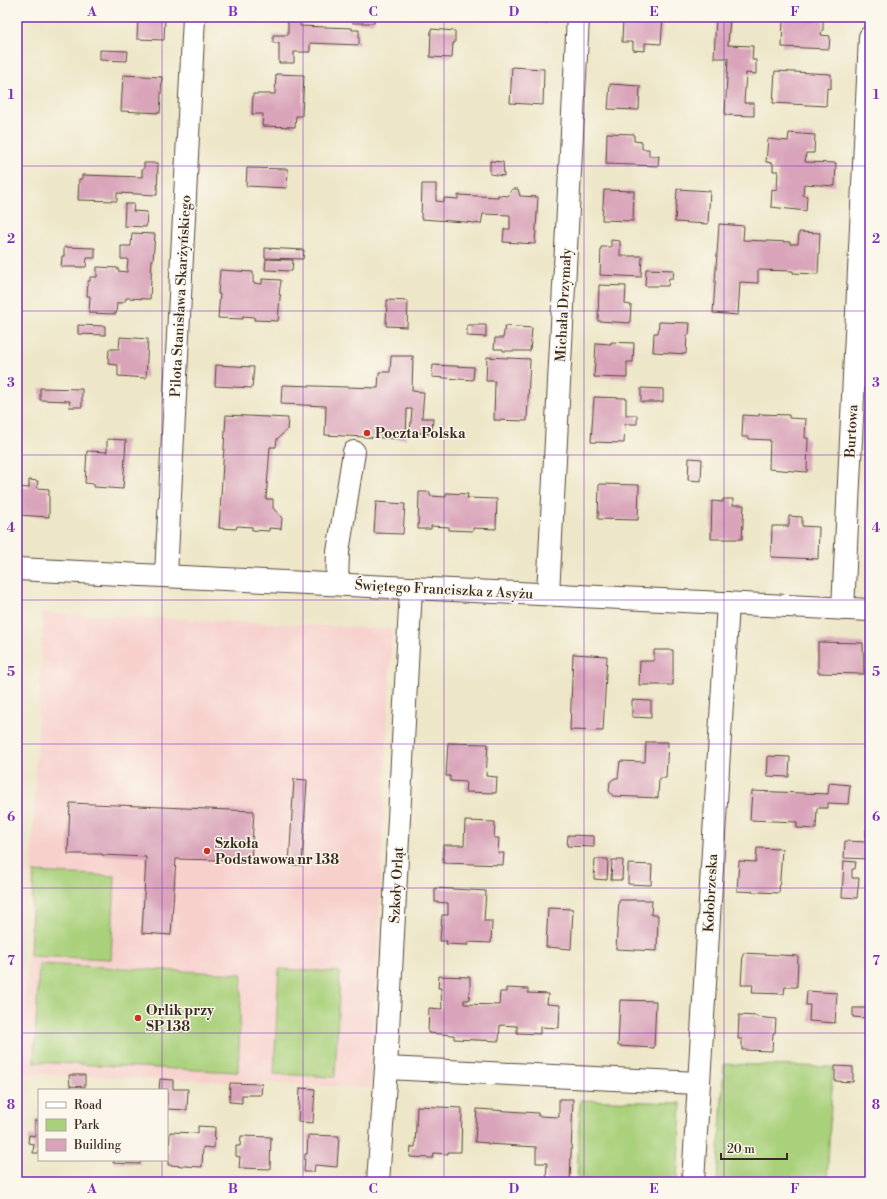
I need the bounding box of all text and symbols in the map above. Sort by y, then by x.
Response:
text: A [86,4,97,20]
text: B [228,4,238,20]
text: C [368,4,378,20]
text: D [509,4,519,20]
text: E [649,4,659,20]
text: F [790,4,800,20]
text: 1 [8,87,15,103]
text: 1 [873,87,880,103]
street label: Pilota Stanisława Skarżyńskiego [167,194,195,398]
text: 2 [7,231,15,247]
text: 2 [872,231,880,247]
street label: Michała Drzymały [552,247,576,363]
text: 3 [7,375,15,391]
text: 3 [872,375,880,391]
street label: Burtowa [842,403,862,459]
place label: Poczta Polska [375,425,466,443]
marker: Poczta Polska [362,428,372,438]
text: 4 [7,520,16,536]
text: 4 [872,520,881,536]
street label: Świętego Franciszka z Asyżu [354,574,534,604]
text: 5 [7,664,15,680]
text: 5 [872,664,880,680]
text: 6 [7,809,15,825]
text: 6 [872,809,880,825]
place label: Szkoła Podstawowa nr 138 [215,835,339,869]
marker: Szkoła Podstawowa nr 138 [202,846,212,856]
street label: Szkoły Orląt [386,846,408,924]
street label: Kołobrzeska [700,852,722,933]
text: 7 [7,953,15,969]
text: 7 [872,953,880,969]
place label: Orlik przy SP 138 [146,1002,215,1036]
marker: Orlik przy SP 138 [133,1013,143,1023]
legend [38,1089,168,1161]
text: 8 [7,1097,15,1113]
text: 8 [872,1097,880,1113]
text: Road [74,1098,102,1113]
text: Park [74,1118,100,1133]
scale bar [721,1135,787,1161]
text: Building [73,1138,122,1153]
text: 20 m [727,1142,755,1157]
text: A [86,1181,97,1197]
text: B [228,1181,238,1197]
text: C [368,1181,378,1197]
text: D [509,1181,519,1197]
text: E [649,1181,659,1197]
text: F [790,1181,800,1197]

